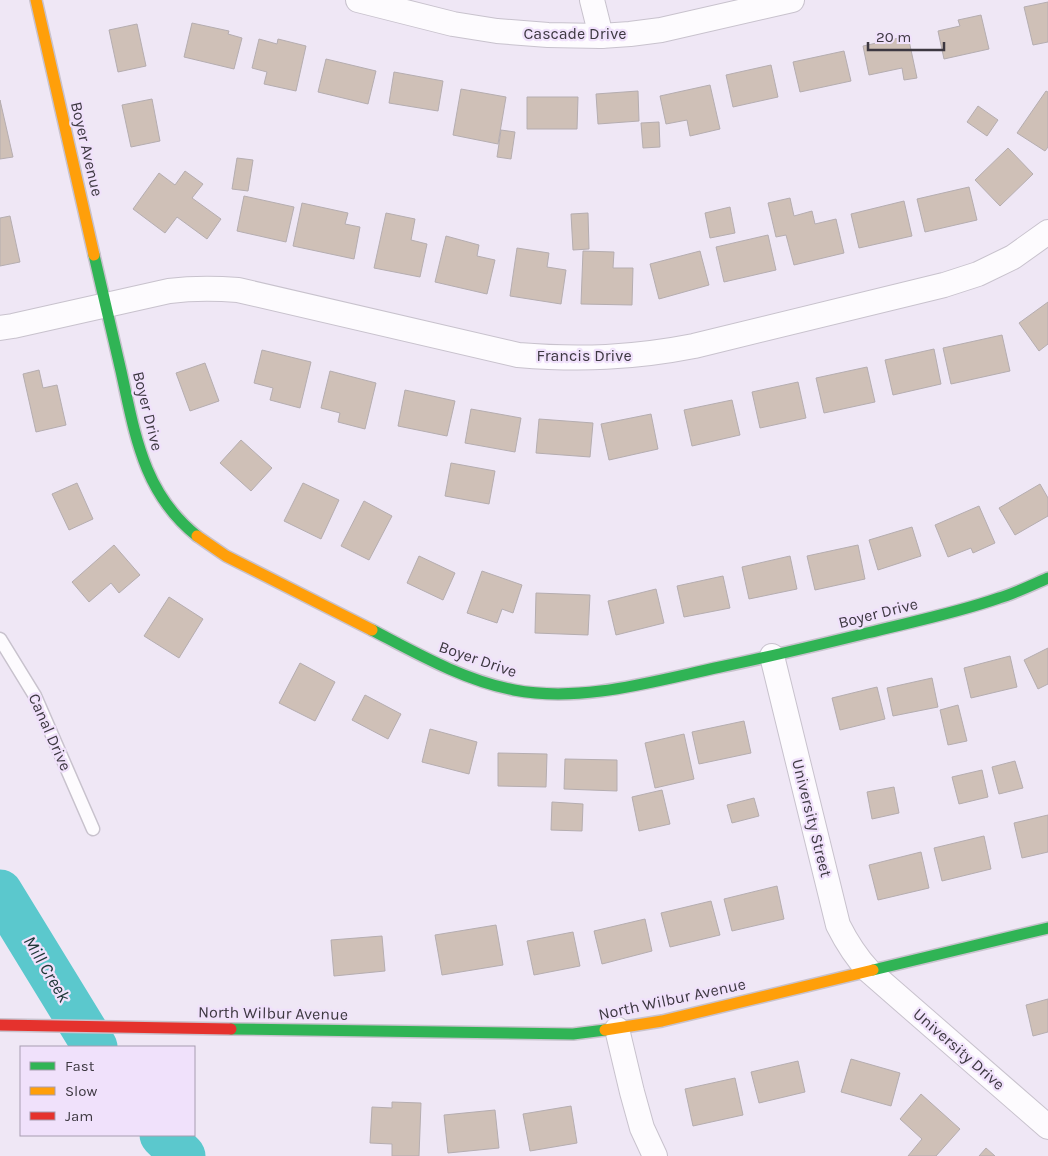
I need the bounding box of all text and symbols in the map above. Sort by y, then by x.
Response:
scale bar [868,20,944,52]
street label: Cascade Drive [524,24,626,43]
text: 20 m [876,28,911,46]
street label: Boyer Avenue [67,100,107,198]
street label: Francis Drive [536,346,632,365]
street label: Boyer Drive [129,369,167,453]
street label: Boyer Drive [836,594,920,632]
street label: Boyer Drive [436,637,520,681]
street label: Canal Drive [24,690,76,774]
street label: University Street [788,757,836,879]
water label: Mill Creek [19,932,76,1007]
street label: North Wilbur Avenue [597,974,747,1024]
street label: North Wilbur Avenue [198,1002,348,1024]
street label: University Drive [909,1004,1009,1094]
legend [20,1046,195,1136]
text: Fast [65,1057,95,1075]
text: Slow [65,1082,97,1100]
text: Jam [65,1107,93,1125]

